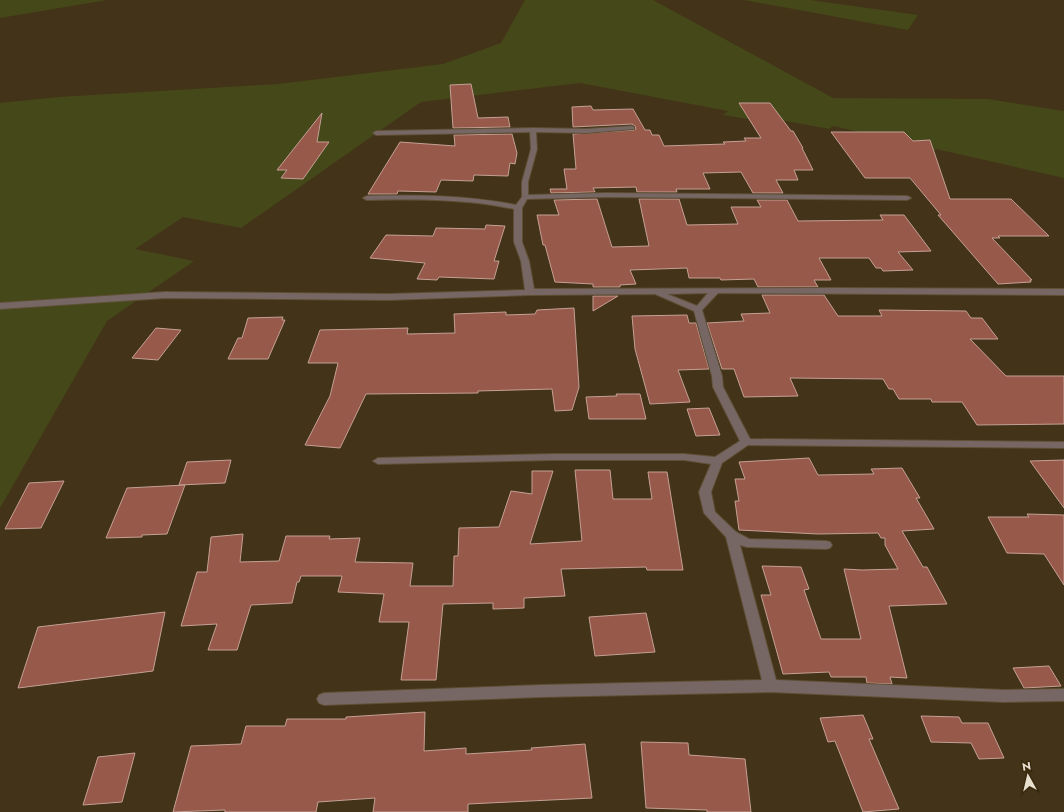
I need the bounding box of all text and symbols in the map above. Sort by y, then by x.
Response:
north arrow [1008,756,1048,796]
text: N [1021,758,1032,775]

